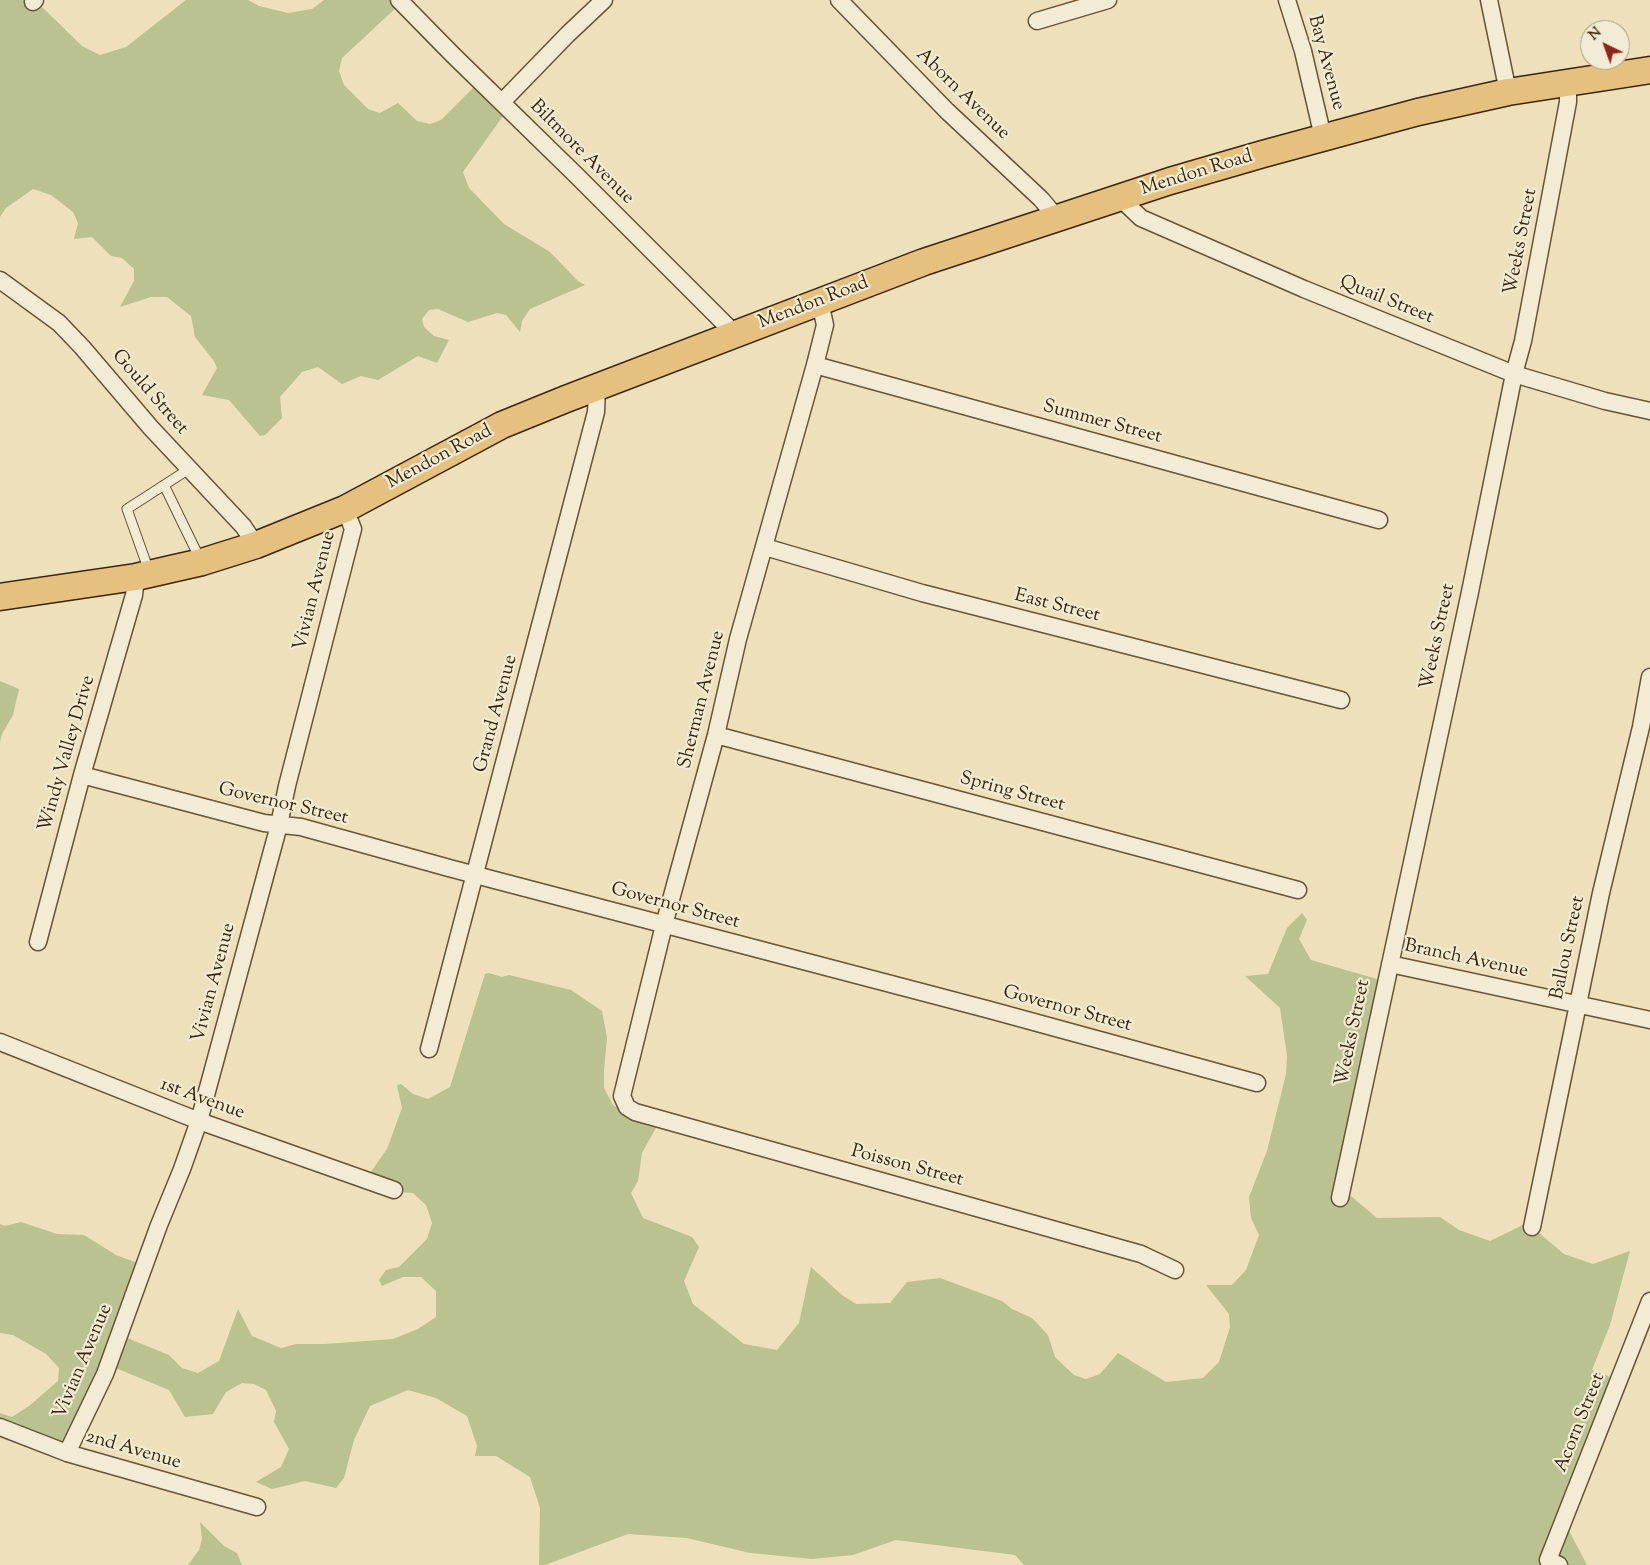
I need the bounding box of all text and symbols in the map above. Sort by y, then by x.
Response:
street label: Bay Avenue [1301,13,1349,113]
north arrow [1580,20,1630,70]
text: N [1585,23,1606,46]
street label: Aborn Avenue [910,44,1014,146]
street label: Biltmore Avenue [524,96,638,210]
street label: Mendon Road [1138,146,1256,202]
street label: Weeks Street [1501,187,1543,297]
street label: Quail Street [1336,272,1436,330]
street label: Mendon Road [756,273,872,335]
street label: Gould Street [106,346,192,440]
street label: Summer Street [1040,396,1164,450]
street label: Mendon Road [383,421,497,495]
street label: Vivian Avenue [290,529,342,653]
street label: Weeks Street [1417,582,1461,692]
street label: East Street [1012,585,1102,629]
street label: Sherman Avenue [675,629,731,771]
street label: Grand Avenue [470,653,524,775]
street label: Windy Valley Drive [35,673,101,835]
street label: Spring Street [957,768,1067,818]
street label: Governor Street [216,779,350,831]
street label: Governor Street [608,879,742,935]
street label: Ballou Street [1547,894,1591,1002]
street label: Vivian Avenue [188,921,242,1045]
street label: Branch Avenue [1402,936,1530,984]
street label: Weeks Street [1332,978,1376,1088]
street label: Governor Street [1000,982,1134,1038]
street label: 1st Avenue [157,1074,247,1126]
street label: Poisson Street [848,1141,966,1193]
street label: Vivian Avenue [50,1301,118,1423]
street label: Acorn Street [1551,1370,1611,1476]
street label: 2nd Avenue [83,1427,183,1475]

